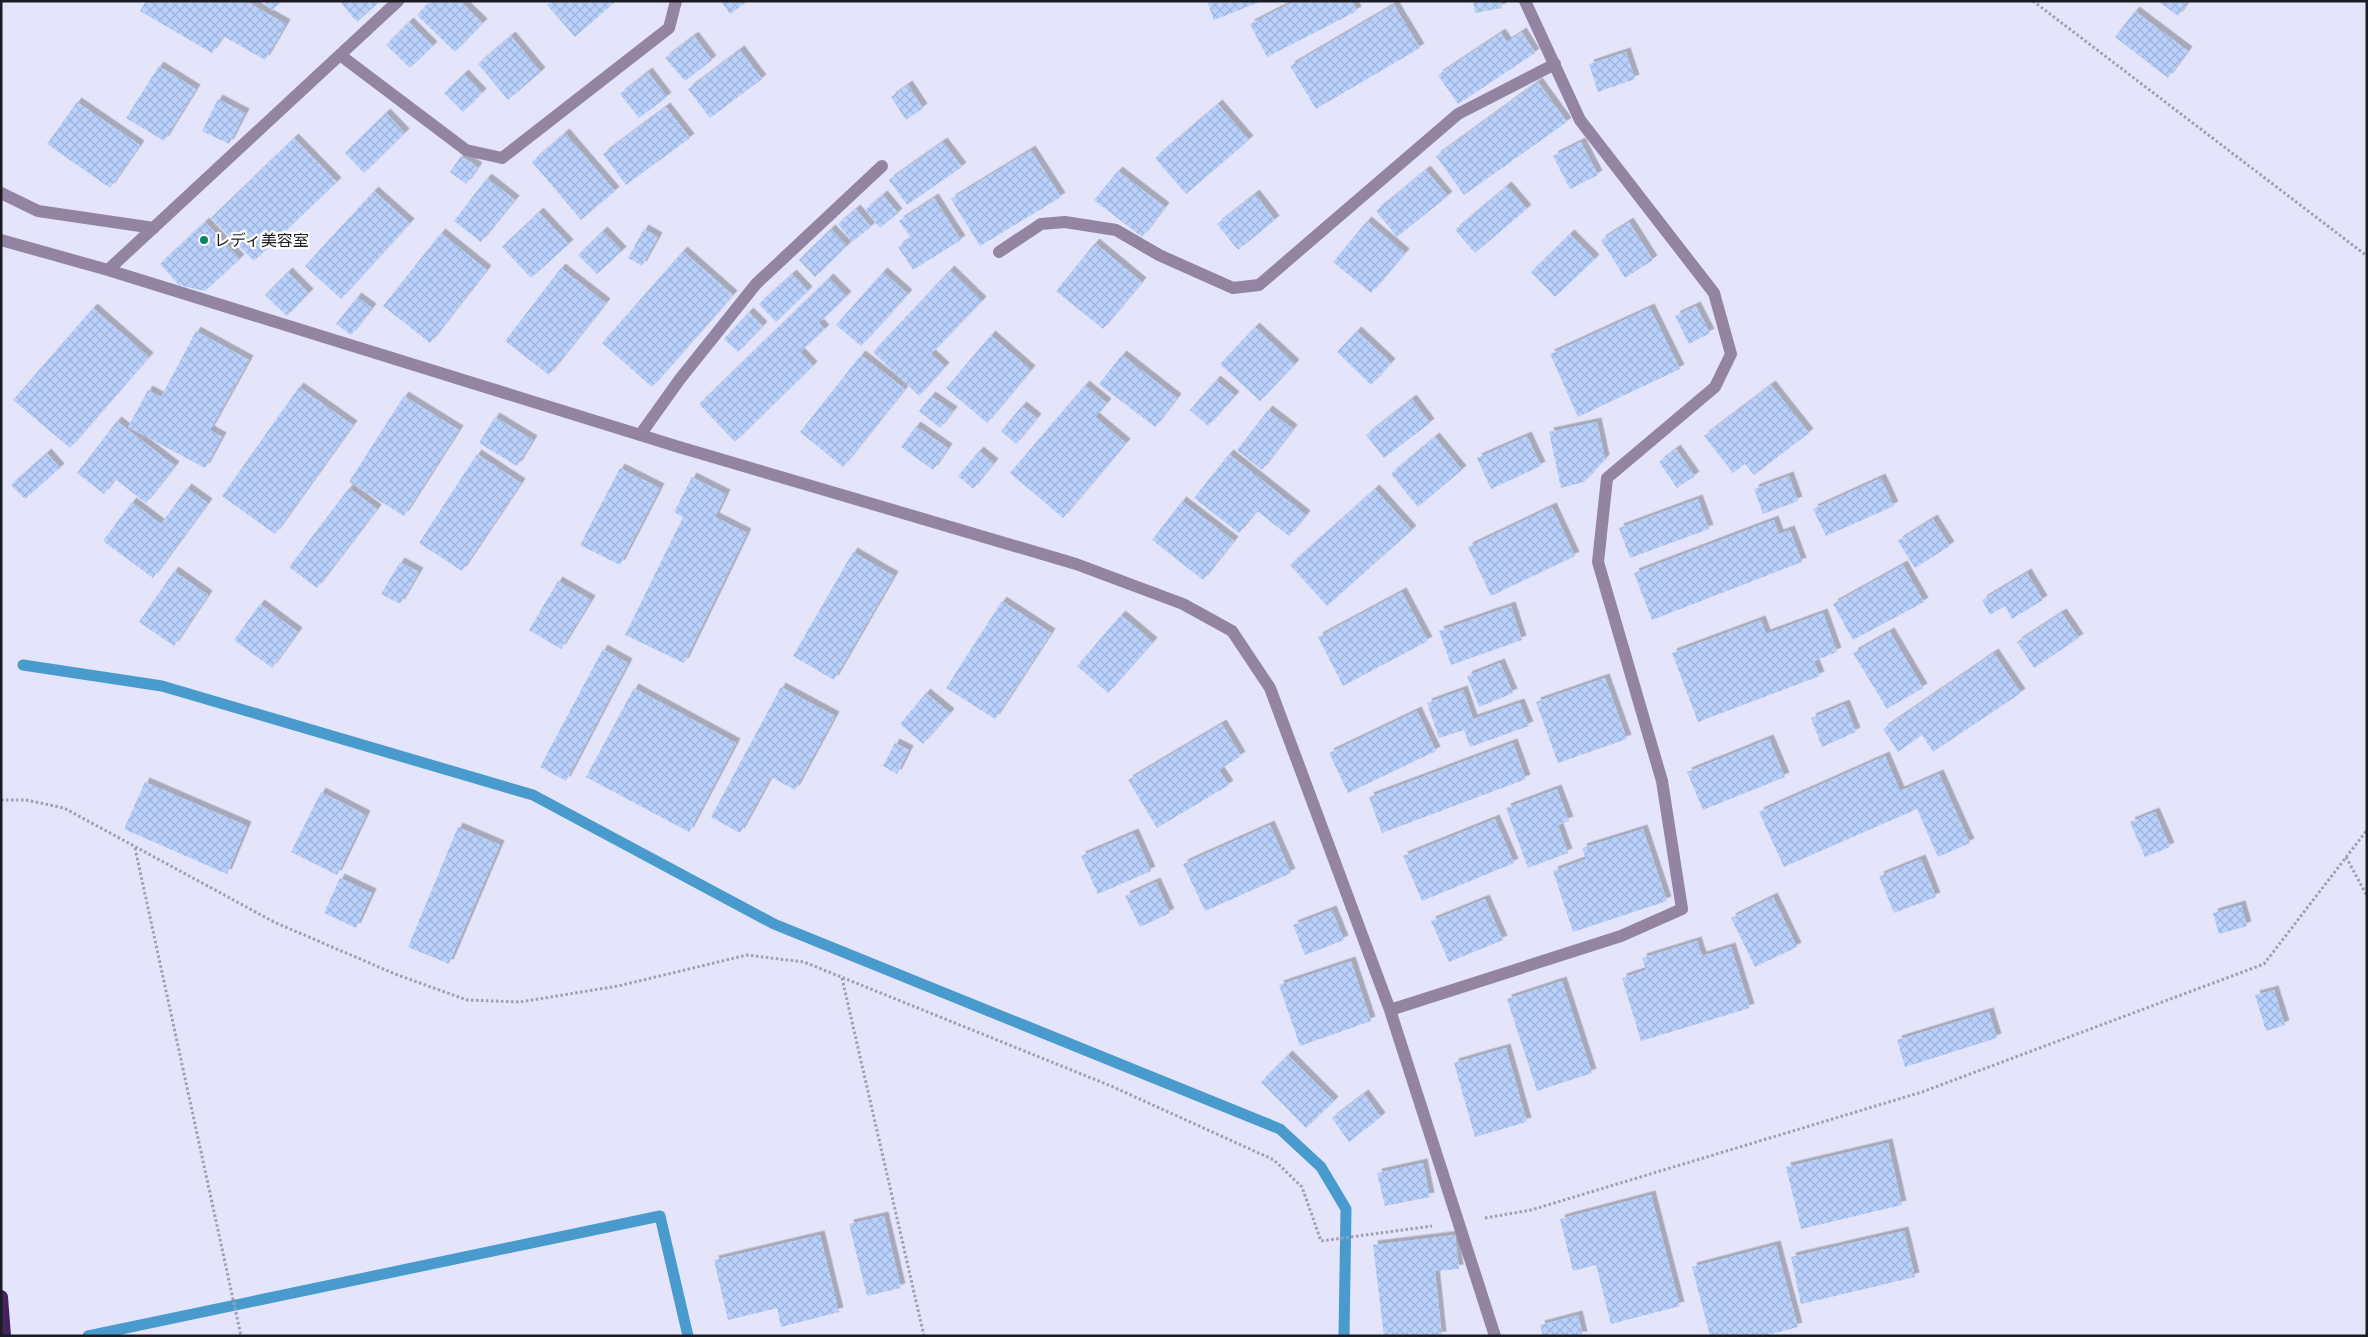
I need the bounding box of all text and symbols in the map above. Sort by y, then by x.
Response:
place label: レディ美容室 [214,230,309,250]
marker: レディ美容室 [198,234,210,246]

